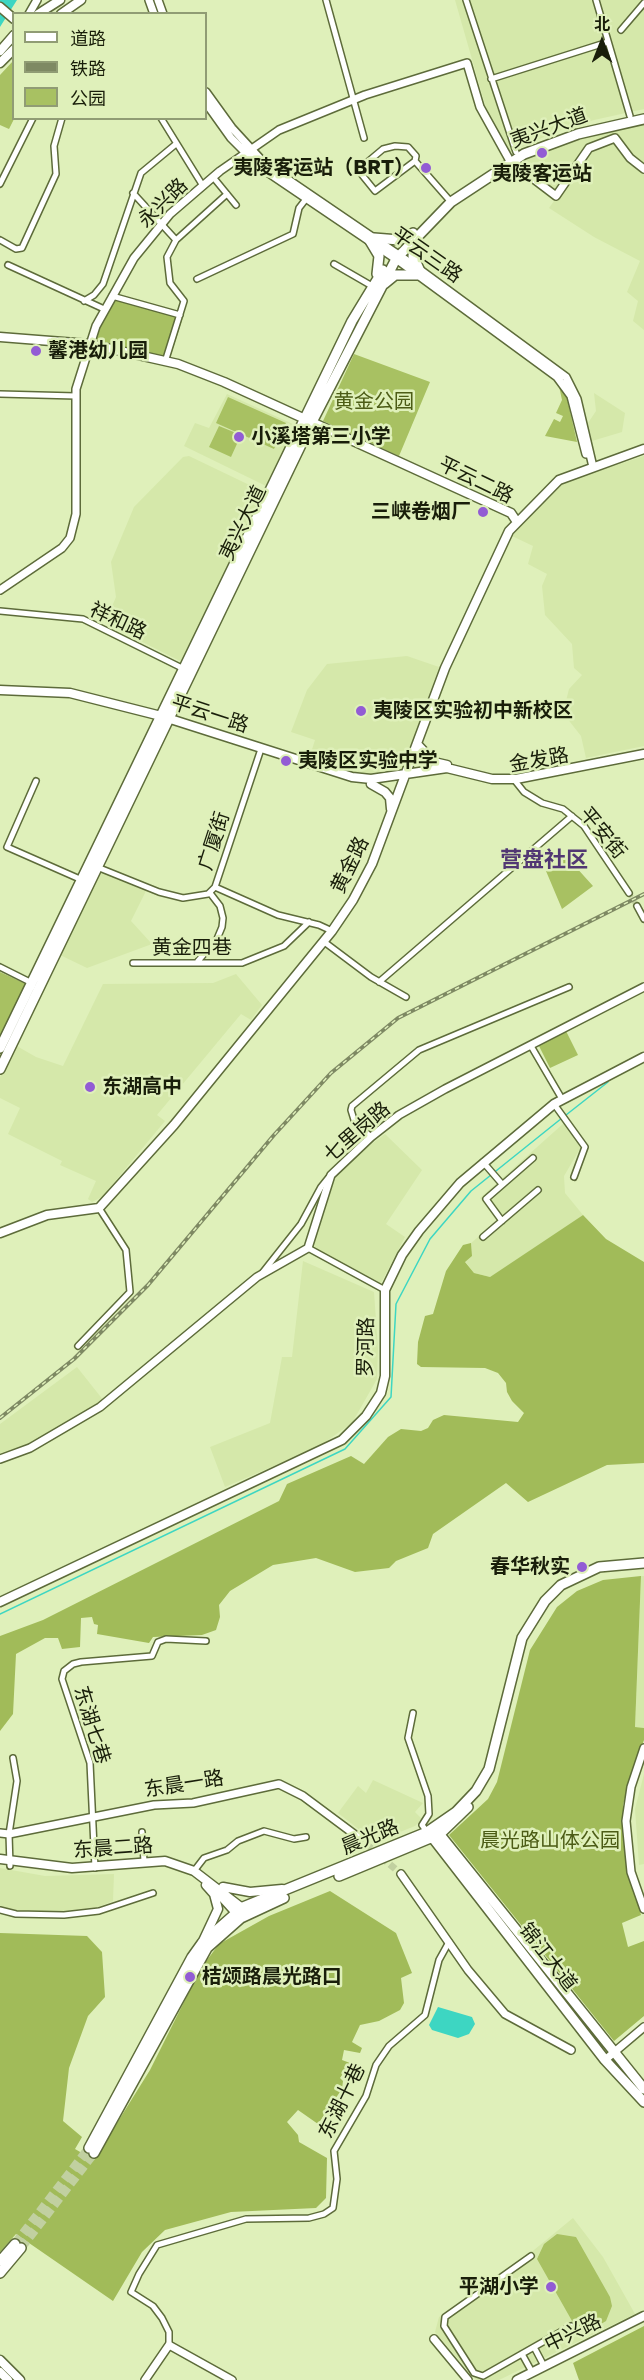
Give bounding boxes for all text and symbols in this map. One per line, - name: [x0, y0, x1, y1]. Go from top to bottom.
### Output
- legend: [12, 12, 207, 120]
- north arrow: [572, 12, 632, 72]
- text: 北: [594, 14, 610, 34]
- text: 道路: [70, 27, 106, 49]
- text: 铁路: [70, 57, 106, 79]
- text: 公园: [70, 87, 106, 109]
- street label: 夷兴大道: [507, 103, 591, 153]
- marker: 夷陵客运站: [535, 146, 549, 160]
- place label: 夷陵客运站（BRT）: [233, 156, 414, 180]
- marker: 夷陵客运站（BRT）: [419, 161, 433, 175]
- place label: 夷陵客运站: [492, 162, 592, 186]
- street label: 永兴路: [133, 173, 193, 233]
- street label: 平云三路: [387, 222, 467, 288]
- place label: 馨港幼儿园: [48, 339, 148, 363]
- marker: 馨港幼儿园: [29, 344, 43, 358]
- park label: 黄金公园: [334, 390, 414, 414]
- place label: 小溪塔第三小学: [251, 425, 391, 449]
- marker: 小溪塔第三小学: [232, 430, 246, 444]
- street label: 平云二路: [435, 452, 517, 508]
- street label: 夷兴大道: [215, 482, 271, 564]
- place label: 三峡卷烟厂: [371, 500, 471, 524]
- marker: 三峡卷烟厂: [476, 505, 490, 519]
- street label: 祥和路: [86, 597, 150, 645]
- street label: 平云一路: [168, 690, 252, 738]
- place label: 夷陵区实验初中新校区: [373, 699, 573, 723]
- marker: 夷陵区实验初中新校区: [354, 704, 368, 718]
- street label: 金发路: [507, 743, 571, 777]
- place label: 夷陵区实验中学: [298, 749, 438, 773]
- marker: 夷陵区实验中学: [279, 754, 293, 768]
- street label: 平安街: [575, 802, 631, 864]
- street label: 广厦街: [193, 809, 235, 873]
- street label: 黄金路: [326, 833, 374, 897]
- district label: 营盘社区: [500, 847, 588, 873]
- street label: 黄金四巷: [152, 936, 232, 960]
- place label: 东湖高中: [102, 1075, 182, 1099]
- marker: 东湖高中: [83, 1080, 97, 1094]
- street label: 七里岗路: [319, 1097, 395, 1167]
- street label: 罗河路: [353, 1317, 379, 1377]
- place label: 春华秋实: [490, 1555, 570, 1579]
- marker: 春华秋实: [575, 1560, 589, 1574]
- street label: 东湖七巷: [69, 1683, 115, 1767]
- street label: 东晨一路: [143, 1766, 225, 1802]
- street label: 晨光路: [338, 1814, 402, 1860]
- park label: 晨光路山体公园: [480, 1829, 620, 1853]
- street label: 东晨二路: [72, 1833, 154, 1863]
- street label: 锦江大道: [514, 1918, 582, 1996]
- place label: 桔颂路晨光路口: [202, 1965, 342, 1989]
- marker: 桔颂路晨光路口: [183, 1970, 197, 1984]
- street label: 东湖十巷: [314, 2060, 370, 2142]
- place label: 平湖小学: [459, 2275, 539, 2299]
- marker: 平湖小学: [544, 2280, 558, 2294]
- street label: 中兴路: [541, 2309, 605, 2357]

